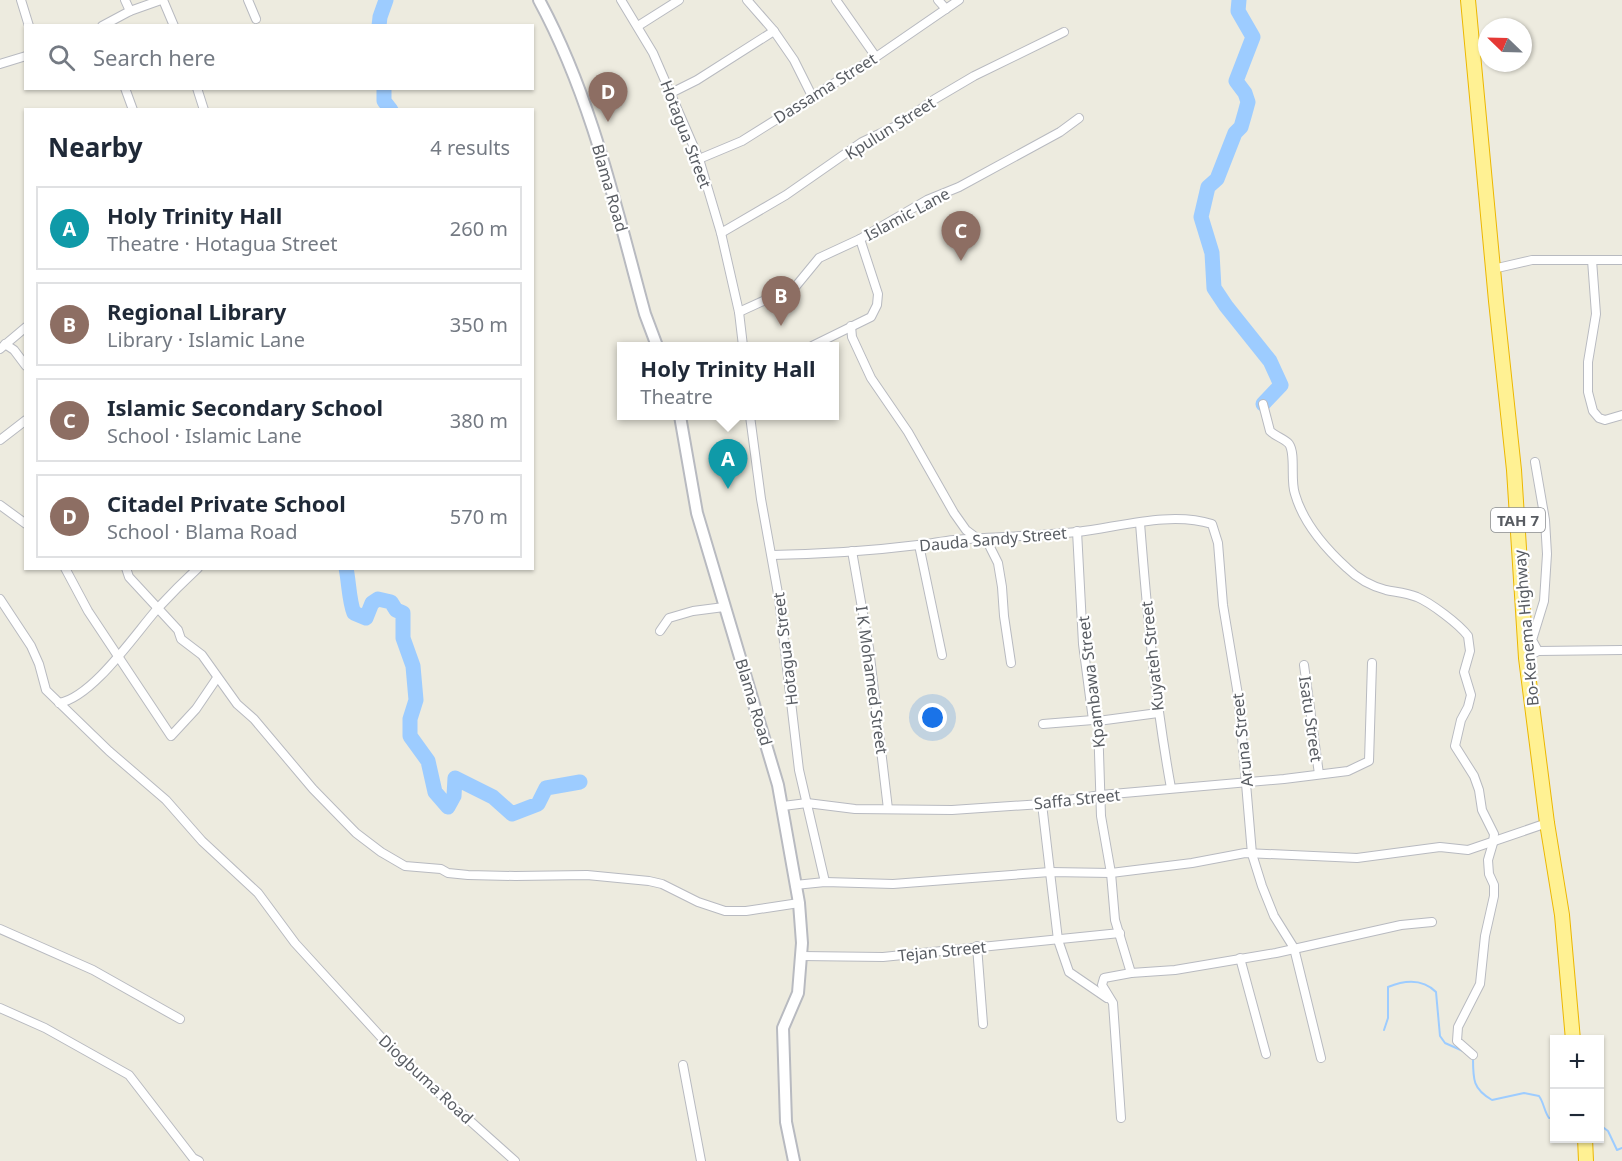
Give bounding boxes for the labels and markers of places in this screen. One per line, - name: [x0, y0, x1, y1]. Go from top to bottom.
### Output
- pin: D: [588, 72, 628, 122]
- pin: C: [942, 212, 980, 261]
- pin: B: [762, 276, 800, 326]
- pin: A: [708, 440, 748, 489]

